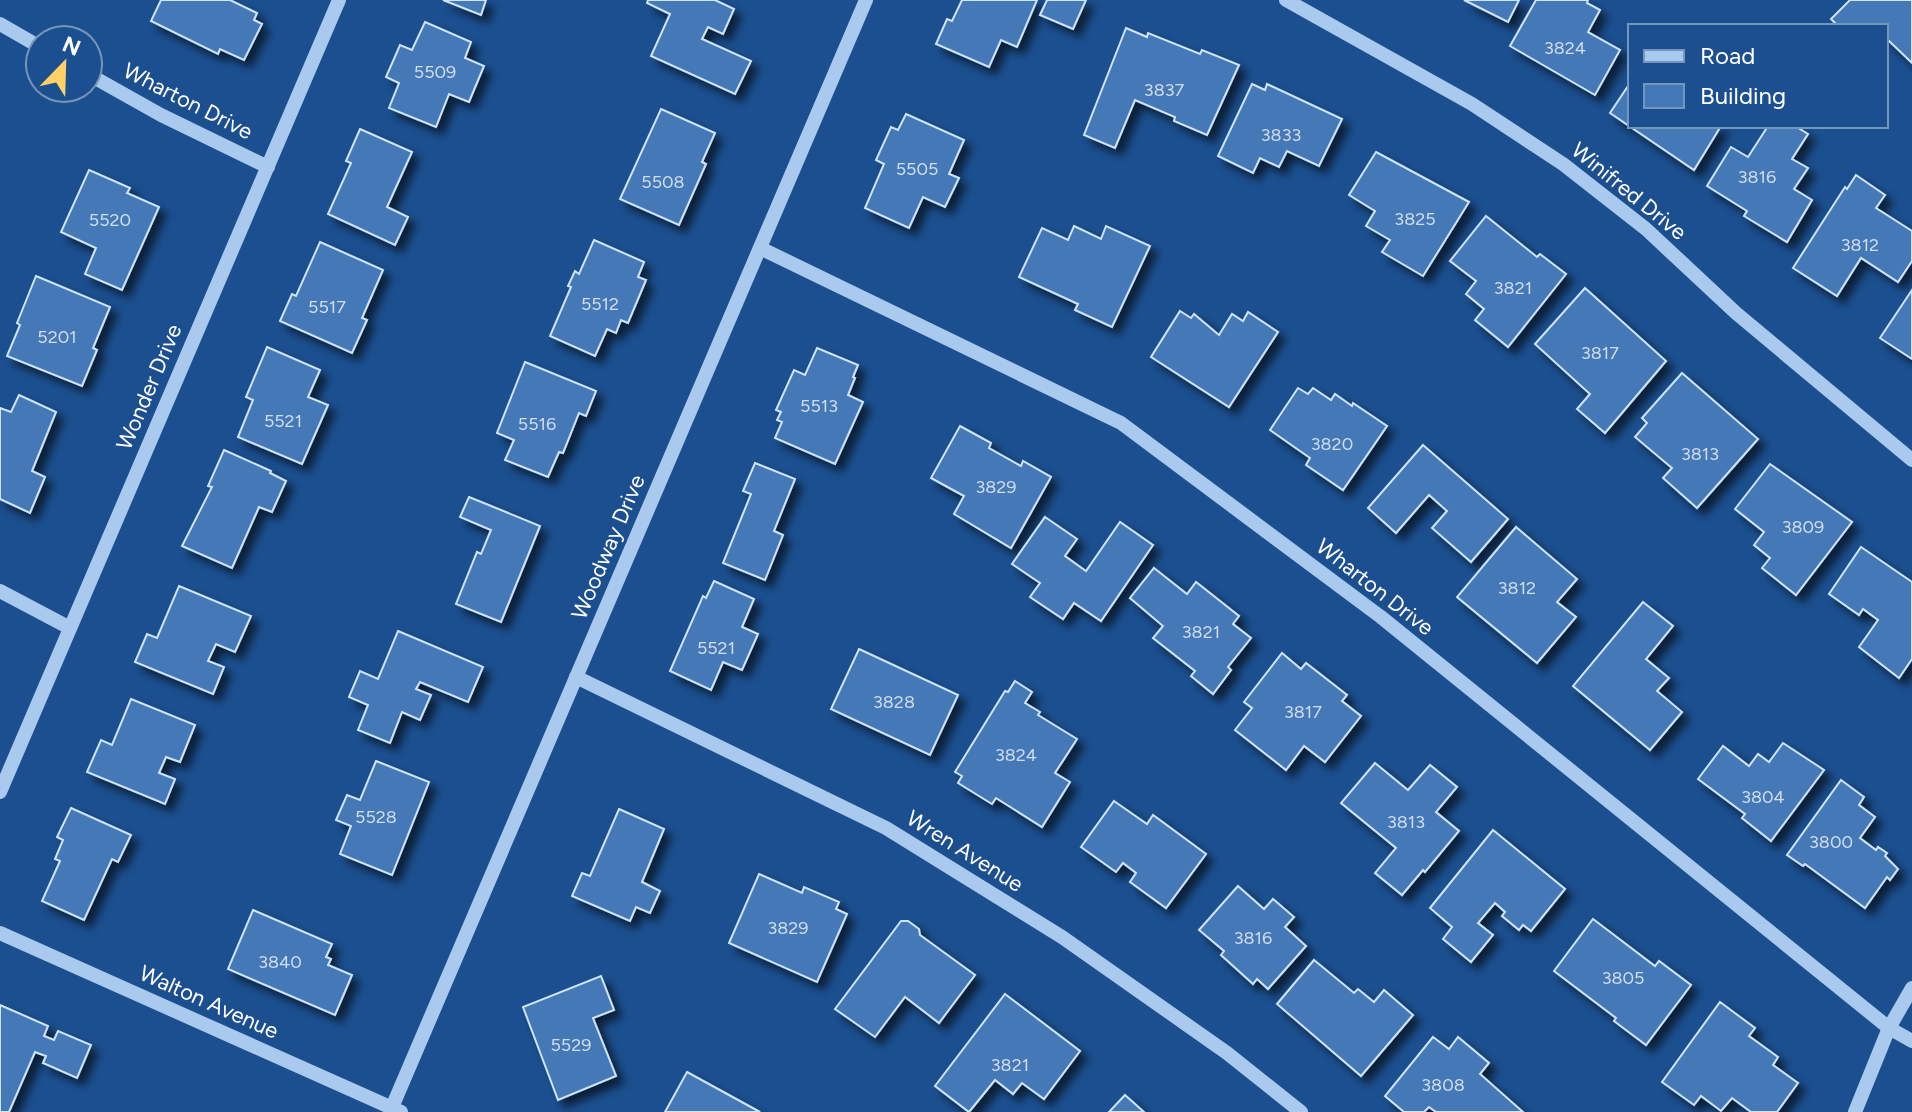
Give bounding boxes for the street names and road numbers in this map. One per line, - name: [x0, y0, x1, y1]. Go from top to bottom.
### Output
- street label: Wharton Drive: [119, 57, 257, 145]
- street label: Winifred Drive: [1566, 136, 1692, 246]
- street label: Wonder Drive: [110, 320, 188, 454]
- street label: Woodway Drive: [565, 471, 651, 623]
- street label: Wharton Drive: [1311, 533, 1439, 641]
- street label: Wren Avenue: [902, 804, 1028, 898]
- street label: Walton Avenue: [135, 959, 283, 1045]

